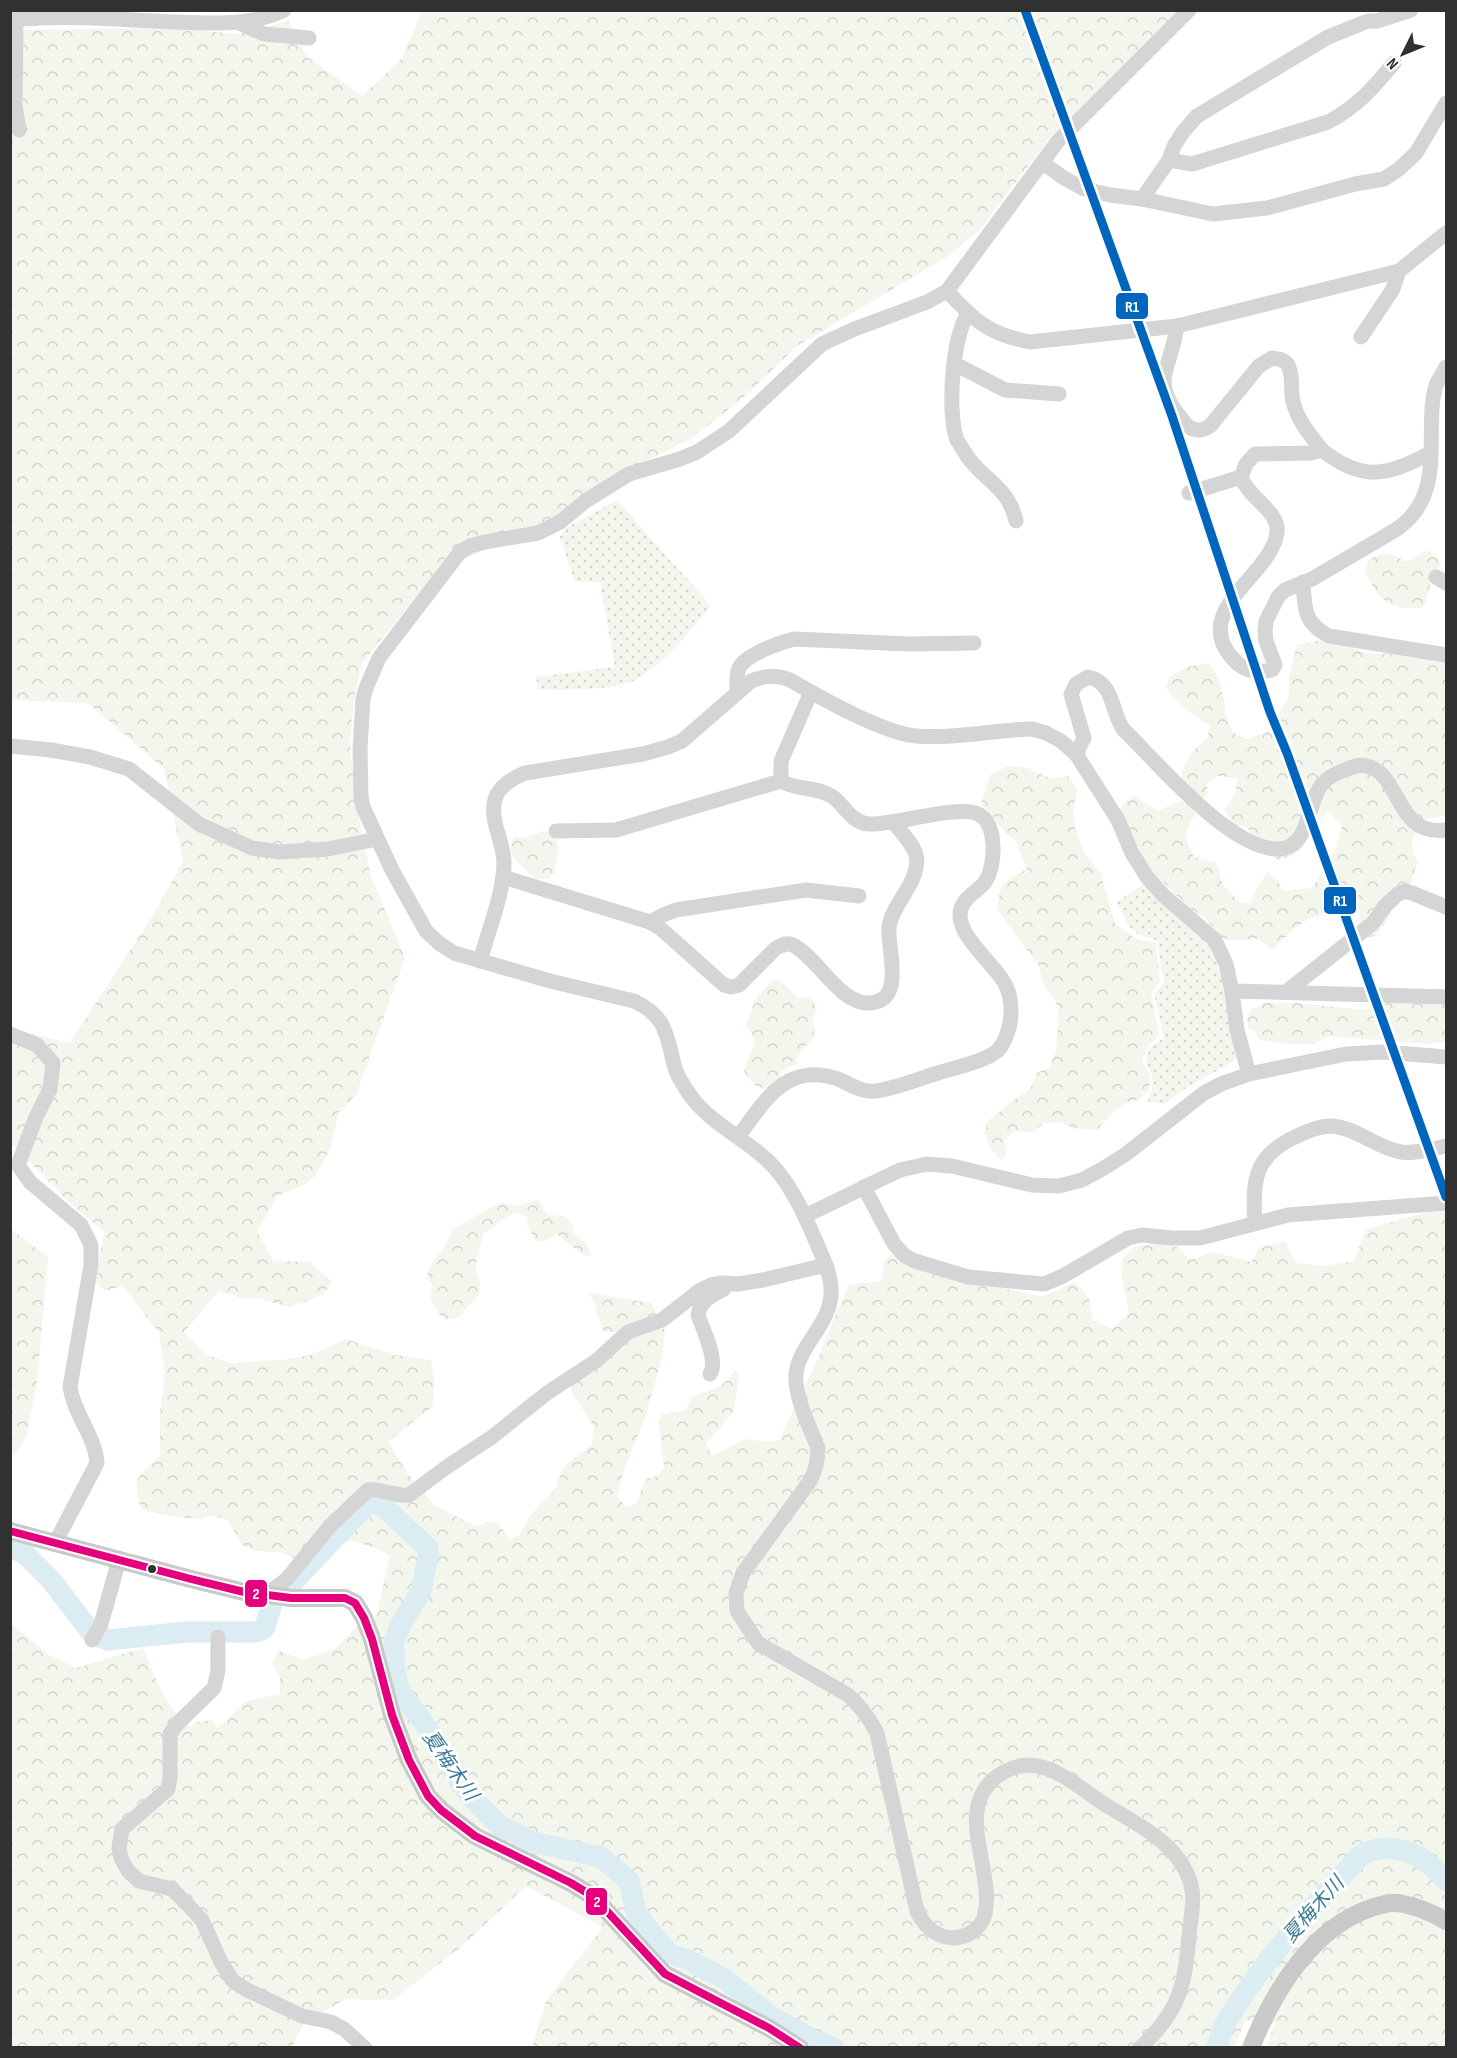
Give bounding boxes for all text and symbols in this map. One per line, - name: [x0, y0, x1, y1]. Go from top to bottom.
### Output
- north arrow: [1373, 24, 1433, 84]
- text: N: [1383, 54, 1403, 73]
- line badge: R1: [1115, 292, 1149, 320]
- text: R1: [1125, 298, 1140, 317]
- line badge: R1: [1323, 886, 1357, 915]
- text: R1: [1333, 892, 1348, 911]
- unlabelled marker: [146, 1563, 158, 1575]
- line badge: 2: [244, 1579, 268, 1608]
- text: 2: [252, 1585, 260, 1604]
- water label: 夏梅木川: [417, 1726, 484, 1807]
- water label: 夏梅木川: [1278, 1870, 1351, 1947]
- line badge: 2: [585, 1887, 608, 1916]
- text: 2: [593, 1893, 601, 1912]

